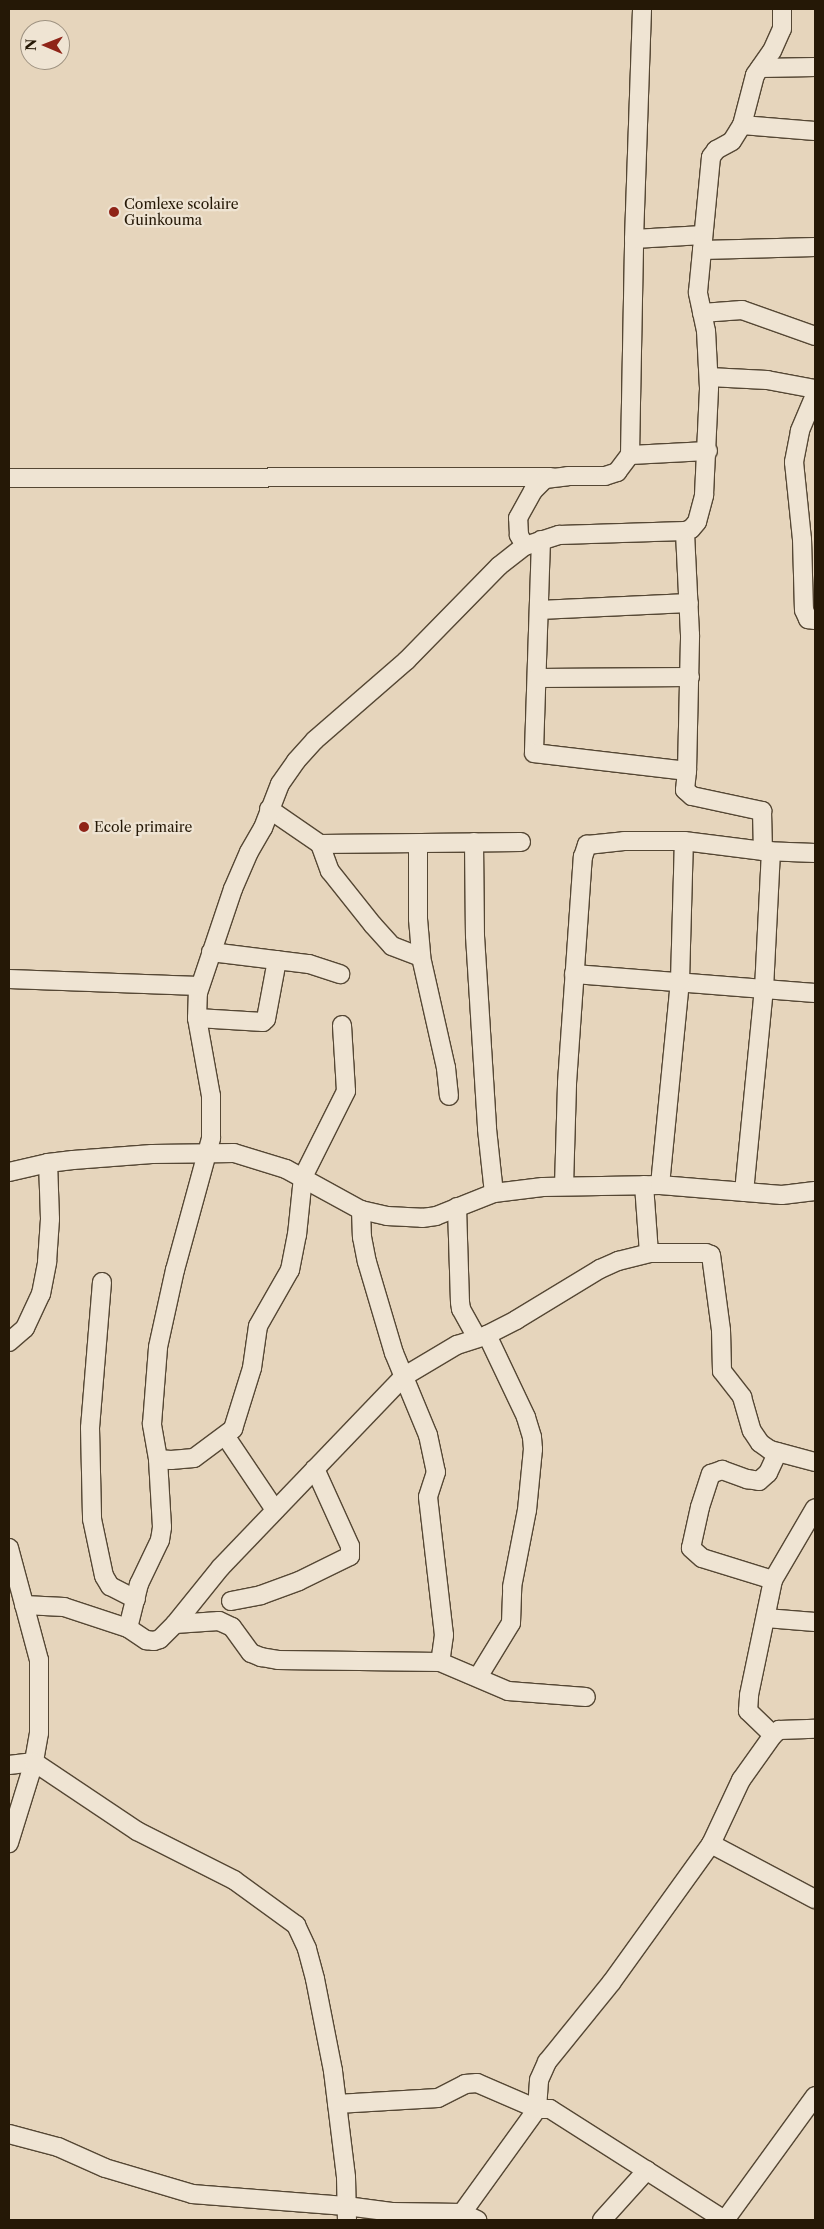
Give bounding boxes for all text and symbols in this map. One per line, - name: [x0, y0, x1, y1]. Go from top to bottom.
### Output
- north arrow: [20, 20, 70, 70]
- text: N: [22, 39, 40, 51]
- place label: Comlexe scolaire Guinkouma: [124, 196, 239, 228]
- marker: Comlexe scolaire Guinkouma: [108, 206, 120, 218]
- place label: Ecole primaire: [94, 819, 192, 835]
- marker: Ecole primaire: [78, 821, 90, 833]

